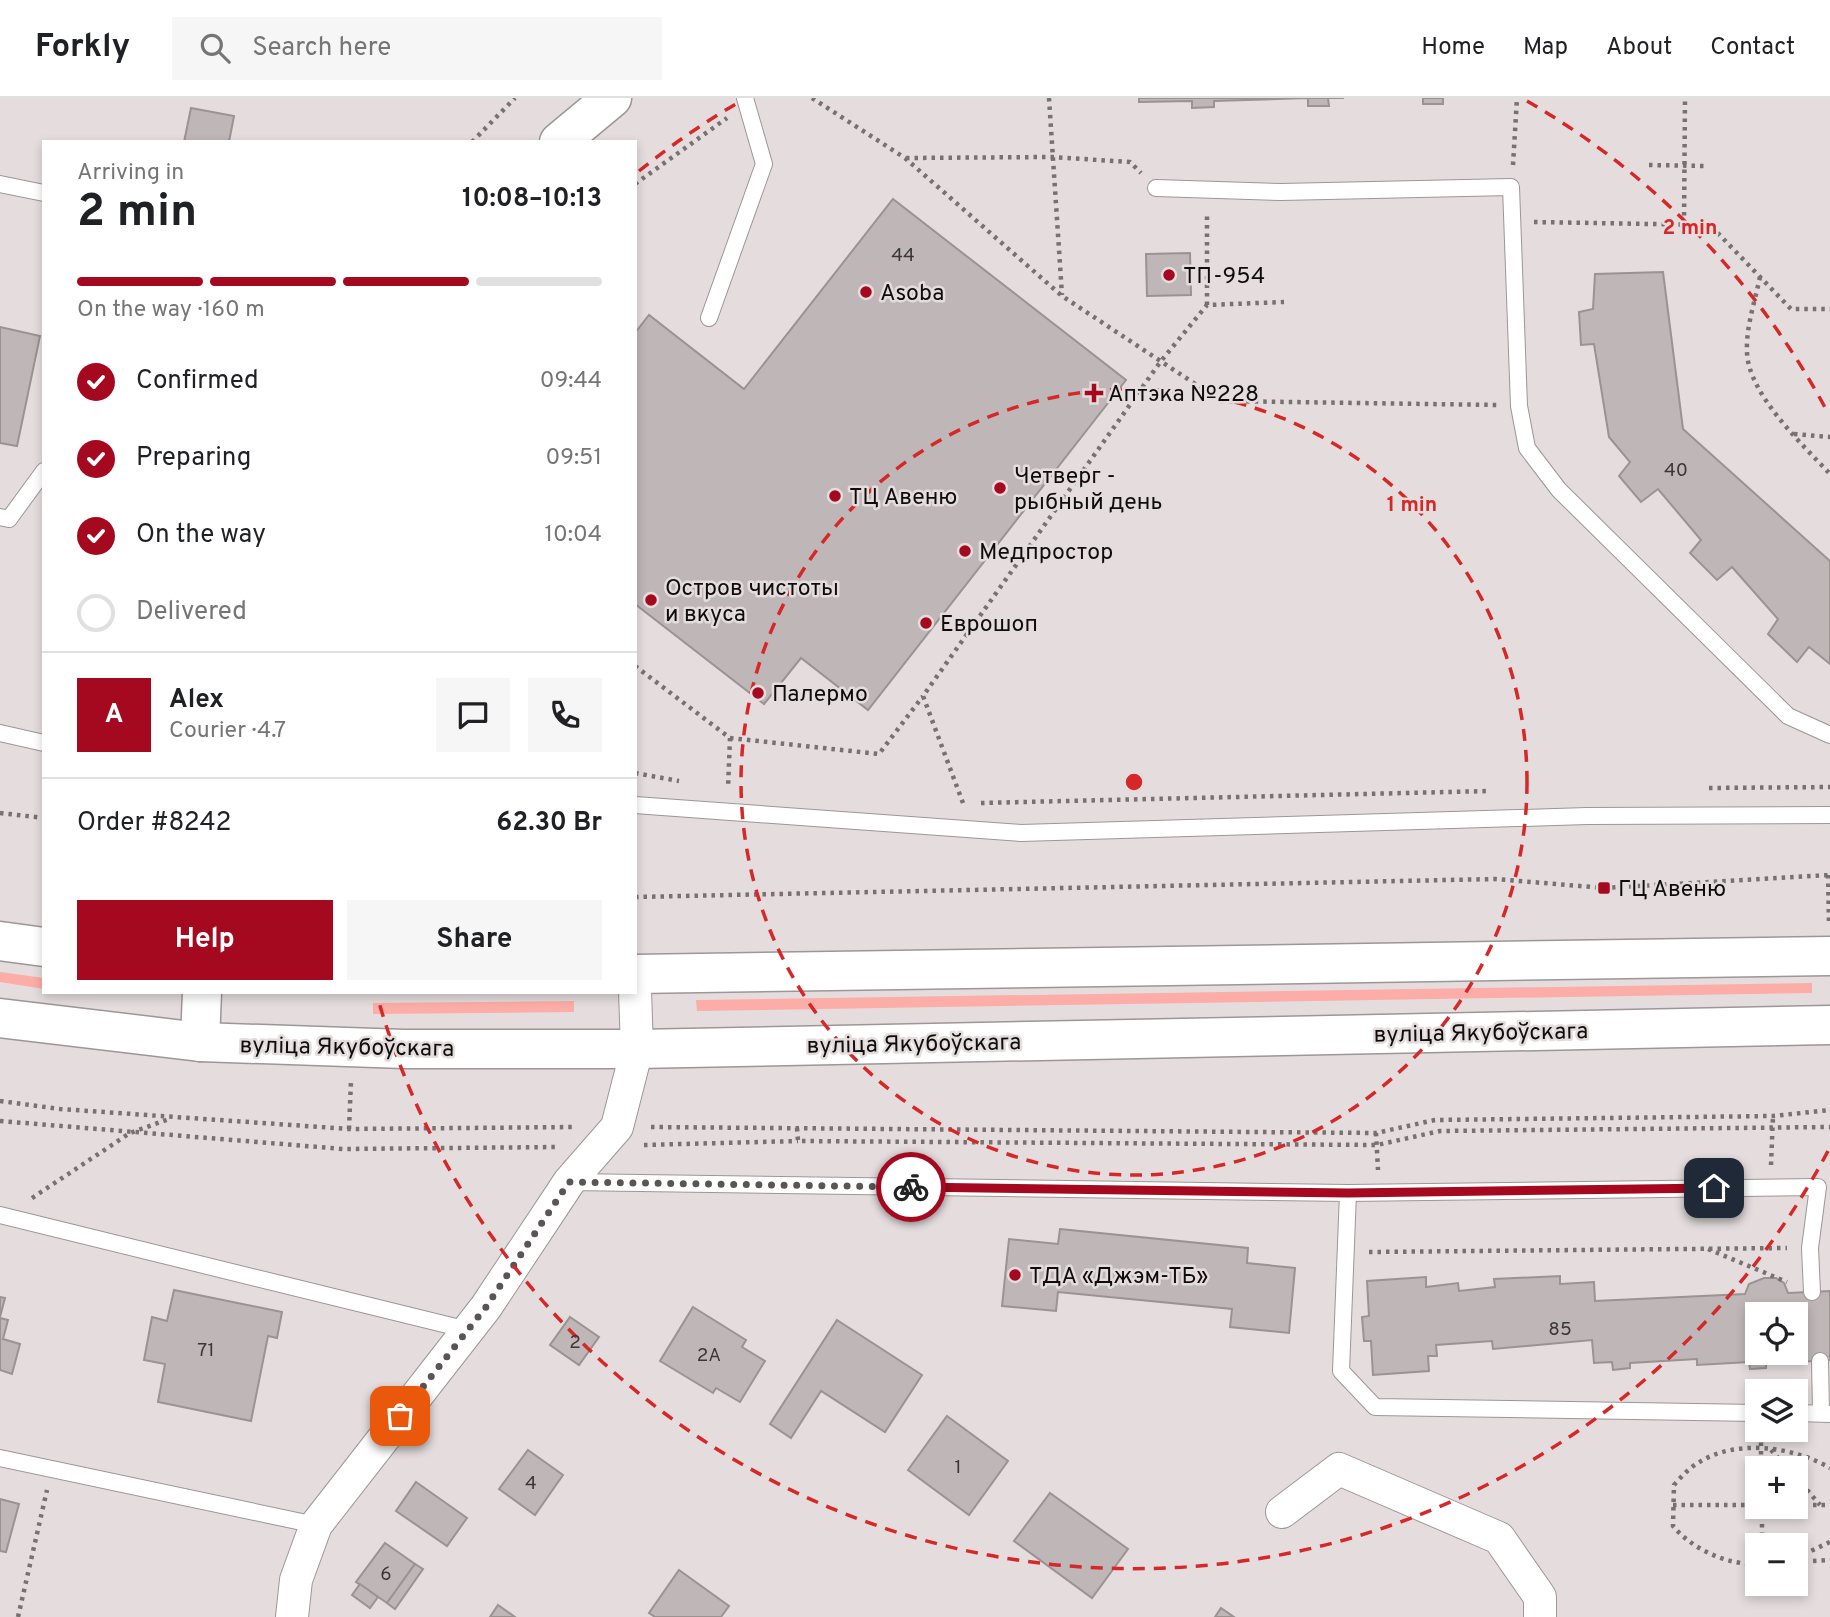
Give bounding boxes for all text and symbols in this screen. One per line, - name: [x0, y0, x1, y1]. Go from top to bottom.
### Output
- search box: [172, 17, 662, 80]
- text: Forkly: [35, 27, 130, 69]
- icon: search: [196, 29, 234, 67]
- text: Search here: [252, 32, 391, 65]
- text: Home: [1421, 33, 1485, 63]
- text: Map: [1523, 33, 1568, 63]
- text: About: [1606, 33, 1672, 63]
- text: Contact: [1710, 33, 1795, 63]
- text: Arriving in: [77, 159, 184, 188]
- text: 10:08–10:13: [462, 183, 602, 216]
- text: 2 min: [77, 184, 197, 243]
- text: 2 min: [1663, 215, 1717, 242]
- house number: 44: [891, 244, 915, 268]
- place label: ТП-954: [1183, 263, 1265, 292]
- marker: ТП-954: [1161, 267, 1177, 283]
- place label: Asoba: [880, 280, 944, 309]
- marker: Asoba: [858, 284, 874, 300]
- text: On the way · 160 m: [77, 296, 265, 325]
- icon: check: [77, 363, 115, 401]
- text: Confirmed: [136, 365, 259, 398]
- text: 09:44: [540, 367, 602, 396]
- place label: Аптэка №228: [1108, 381, 1259, 410]
- marker: Аптэка №228: [1086, 385, 1102, 401]
- icon: check: [77, 440, 115, 478]
- text: Preparing: [136, 442, 251, 475]
- text: 09:51: [545, 444, 602, 473]
- house number: 40: [1664, 459, 1688, 483]
- place label: Четверг - рыбный день: [1014, 463, 1163, 518]
- marker: Четверг - рыбный день: [992, 480, 1008, 496]
- place label: ТЦ Авеню: [849, 484, 957, 513]
- marker: ТЦ Авеню: [827, 488, 843, 504]
- text: 1 min: [1387, 492, 1437, 519]
- icon: check: [77, 517, 115, 555]
- text: On the way: [136, 519, 266, 552]
- text: 10:04: [544, 521, 602, 550]
- place label: Медпростор: [979, 539, 1113, 568]
- marker: Медпростор: [957, 543, 973, 559]
- place label: Остров чистоты и вкуса: [665, 575, 839, 630]
- marker: Остров чистоты и вкуса: [643, 592, 659, 608]
- text: Delivered: [136, 596, 247, 629]
- place label: Еврошоп: [940, 611, 1038, 640]
- marker: Еврошоп: [918, 615, 934, 631]
- button: chat: [436, 678, 510, 752]
- button: phone: [528, 678, 602, 752]
- place label: Палермо: [772, 681, 868, 710]
- text: Alex: [169, 684, 224, 717]
- marker: Палермо: [750, 685, 766, 701]
- text: A: [105, 699, 123, 732]
- text: Courier · 4.7: [169, 717, 286, 746]
- centre of rings: [1122, 770, 1146, 794]
- text: Order #8242: [77, 807, 231, 840]
- text: 62.30 Br: [496, 807, 602, 840]
- place label: ГЦ Авеню: [1618, 876, 1726, 905]
- marker: ГЦ Авеню: [1596, 880, 1612, 896]
- button: Help: [77, 900, 333, 980]
- button: Share: [347, 900, 602, 980]
- street label: вуліца Якубоўскага: [1373, 1018, 1589, 1051]
- street label: вуліца Якубоўскага: [806, 1029, 1022, 1062]
- street label: вуліца Якубоўскага: [239, 1032, 455, 1065]
- courier: [876, 1152, 946, 1222]
- pin: [1684, 1158, 1744, 1218]
- icon: bike: [892, 1168, 930, 1206]
- icon: home: [1695, 1169, 1733, 1207]
- place label: ТДА «Джэм-ТБ»: [1029, 1263, 1208, 1292]
- marker: ТДА «Джэм-ТБ»: [1007, 1267, 1023, 1283]
- map controls: [1745, 1302, 1808, 1596]
- button: locate: [1745, 1302, 1808, 1365]
- house number: 85: [1548, 1318, 1572, 1342]
- house number: 2: [569, 1331, 581, 1355]
- house number: 71: [197, 1339, 215, 1363]
- house number: 2А: [697, 1344, 721, 1368]
- button: layers: [1745, 1379, 1808, 1442]
- pin: [370, 1386, 430, 1446]
- icon: bag: [381, 1397, 419, 1435]
- house number: 1: [954, 1456, 962, 1480]
- button: +: [1745, 1456, 1808, 1519]
- house number: 4: [525, 1472, 537, 1496]
- button: −: [1745, 1533, 1808, 1596]
- house number: 6: [380, 1563, 392, 1587]

